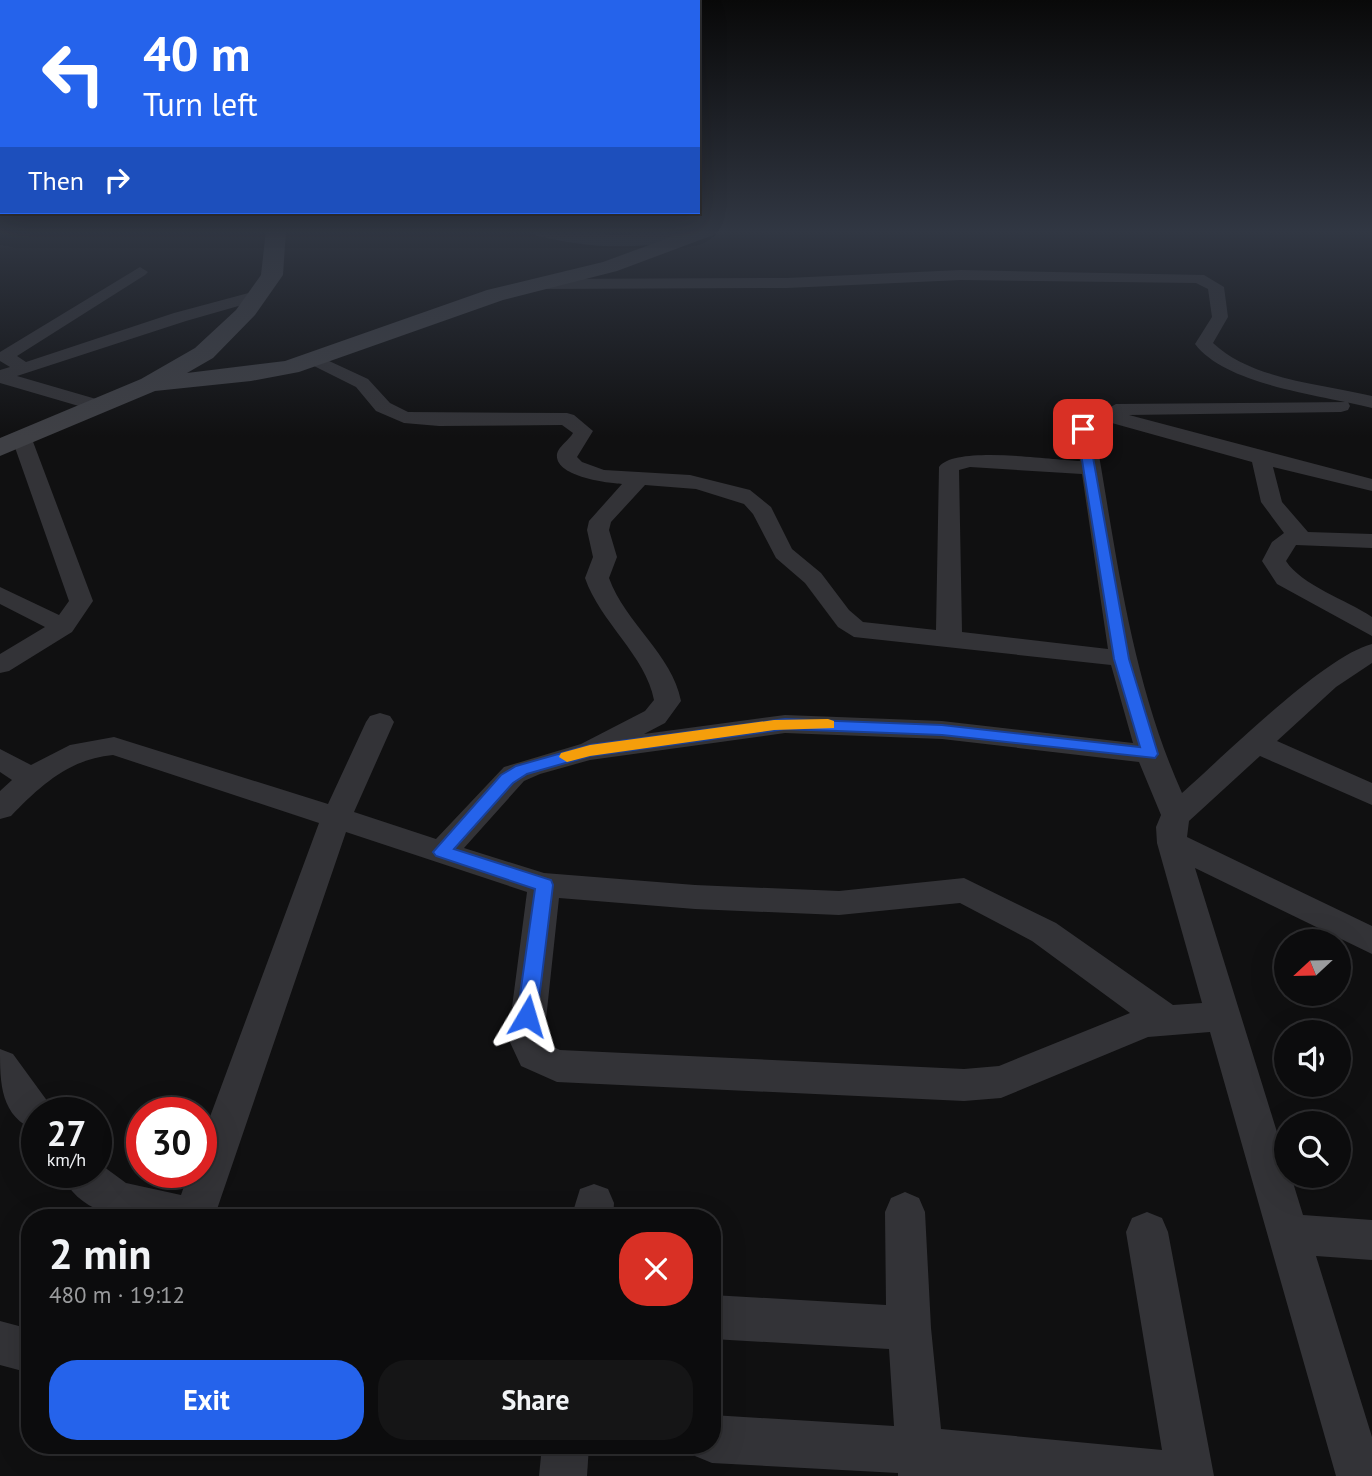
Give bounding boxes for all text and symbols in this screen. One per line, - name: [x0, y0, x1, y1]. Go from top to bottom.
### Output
- text: 40 m: [143, 21, 250, 85]
- icon: left: [28, 28, 119, 119]
- text: Turn left: [143, 83, 258, 125]
- icon: right: [98, 161, 136, 199]
- text: Then: [28, 164, 84, 197]
- pin: [1053, 399, 1113, 459]
- icon: arrive: [1064, 410, 1102, 448]
- north arrow: [1274, 929, 1351, 1006]
- map controls: [1274, 929, 1351, 1188]
- position arrow: [490, 979, 564, 1053]
- button: sound: [1274, 1020, 1351, 1097]
- speed limit sign: 30: [126, 1097, 217, 1188]
- text: 27: [47, 1110, 86, 1156]
- button: search: [1274, 1111, 1351, 1188]
- text: km/h: [47, 1148, 86, 1171]
- text: 2 min: [49, 1226, 151, 1281]
- button: close: [619, 1232, 693, 1306]
- text: 480 m · 19:12: [49, 1280, 185, 1309]
- button: Exit: [49, 1360, 364, 1440]
- button: Share: [378, 1360, 693, 1440]

